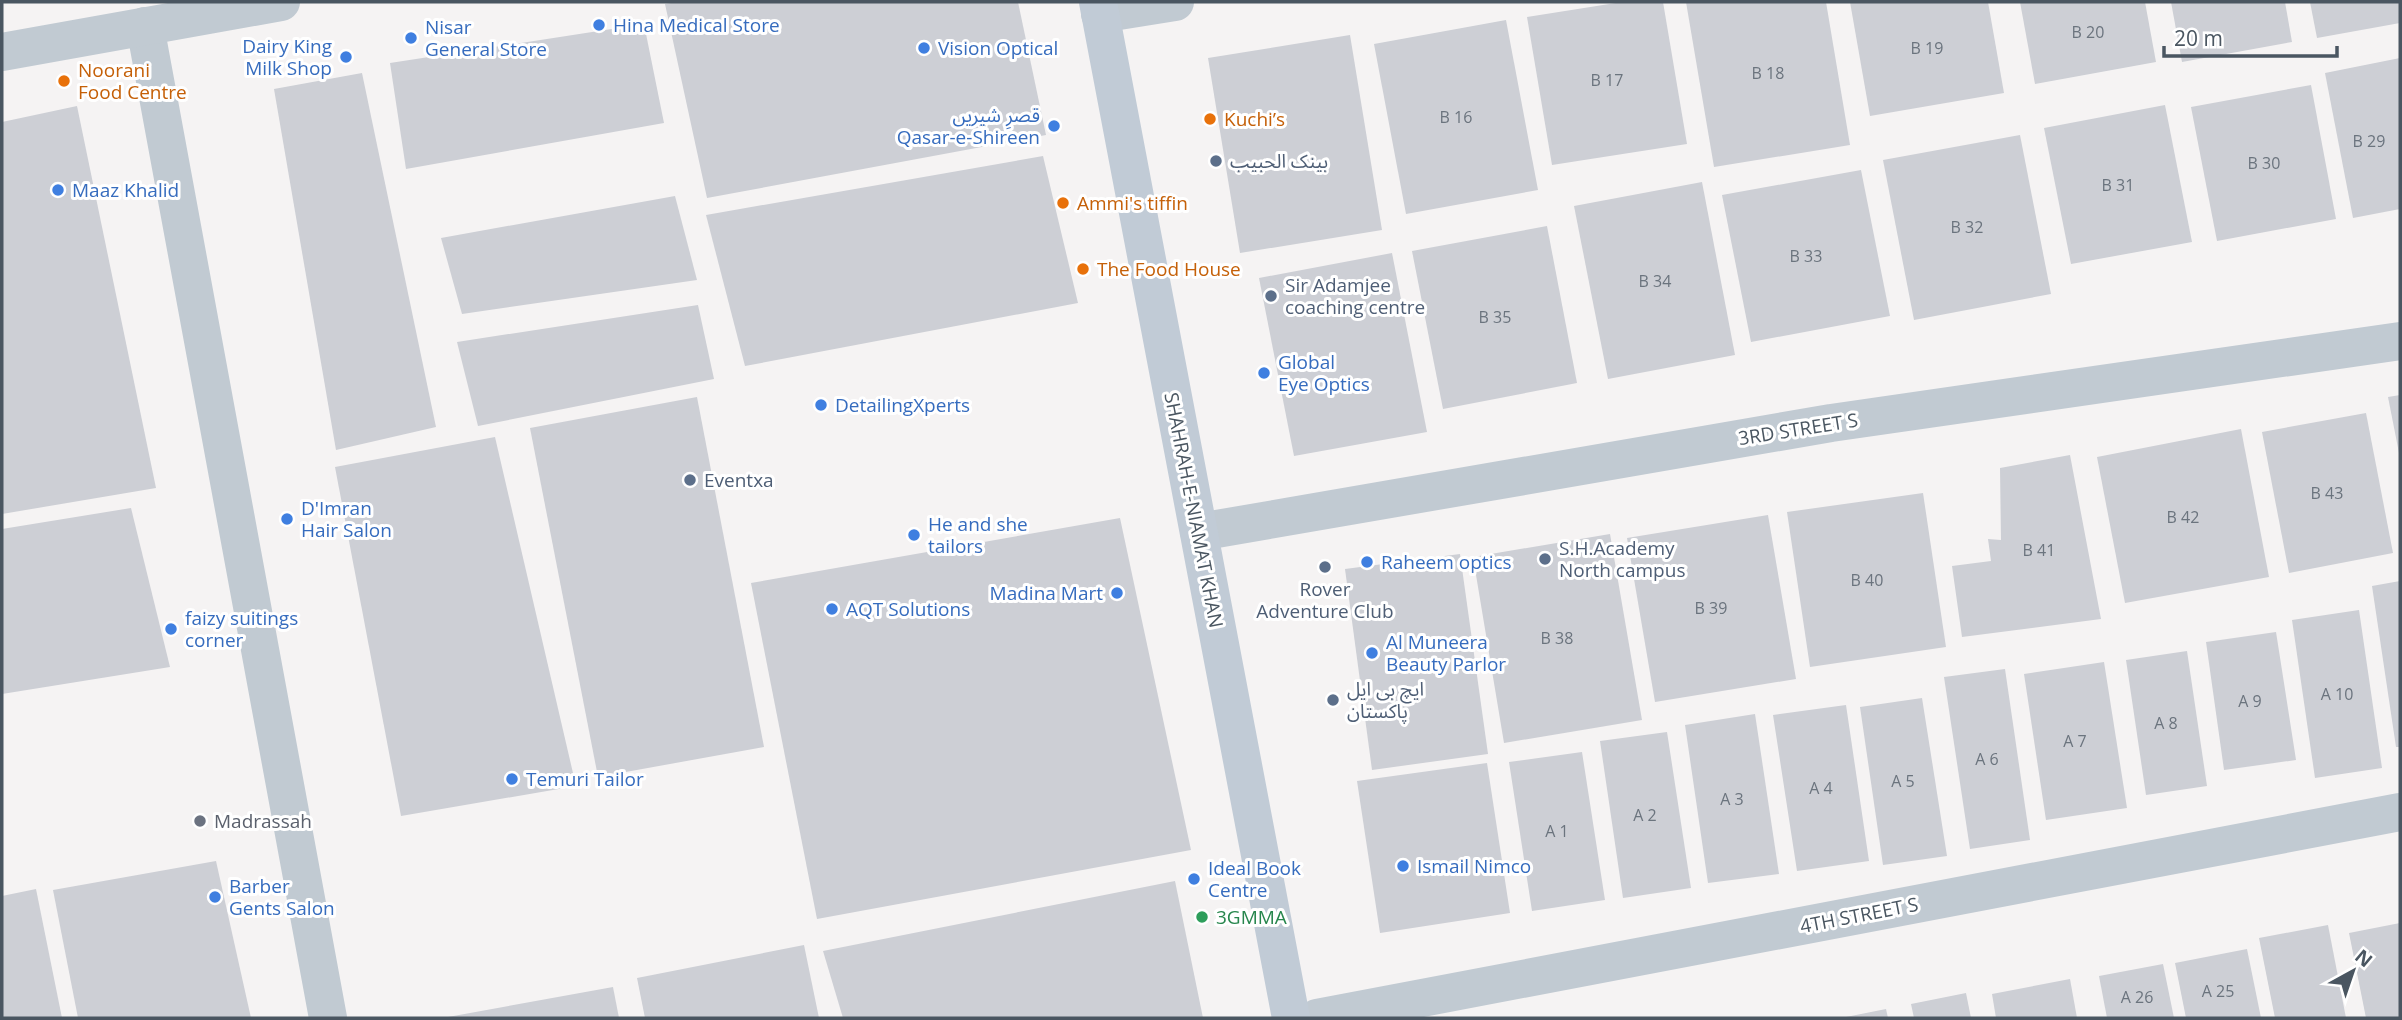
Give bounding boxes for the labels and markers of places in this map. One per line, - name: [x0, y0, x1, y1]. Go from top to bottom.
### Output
- place label: Hina Medical Store: [613, 12, 780, 38]
- place label: Nisar General Store: [425, 14, 547, 62]
- marker: Hina Medical Store: [591, 17, 607, 33]
- marker: Nisar General Store: [403, 30, 419, 46]
- place label: Dairy King Milk Shop: [242, 33, 332, 81]
- place label: Vision Optical: [938, 35, 1058, 61]
- marker: Vision Optical: [916, 40, 932, 56]
- marker: Dairy King Milk Shop: [338, 49, 354, 65]
- place label: Noorani Food Centre: [78, 57, 187, 105]
- marker: Noorani Food Centre: [56, 73, 72, 89]
- place label: قصرِ شیریں Qasar-e-Shireen: [897, 102, 1040, 150]
- place label: Kuchi’s: [1224, 106, 1285, 132]
- marker: Kuchi’s: [1202, 111, 1218, 127]
- marker: قصرِ شیریں Qasar-e-Shireen: [1046, 118, 1062, 134]
- place label: بينک الحبيب: [1230, 148, 1328, 174]
- marker: بينک الحبيب: [1208, 153, 1224, 169]
- place label: Maaz Khalid: [72, 177, 179, 203]
- marker: Maaz Khalid: [50, 182, 66, 198]
- place label: Ammi's tiffin: [1077, 190, 1188, 216]
- marker: Ammi's tiffin: [1055, 195, 1071, 211]
- place label: The Food House: [1097, 256, 1241, 282]
- marker: The Food House: [1075, 261, 1091, 277]
- place label: Sir Adamjee coaching centre: [1285, 272, 1425, 320]
- marker: Sir Adamjee coaching centre: [1263, 288, 1279, 304]
- place label: Global Eye Optics: [1278, 349, 1370, 397]
- marker: Global Eye Optics: [1256, 365, 1272, 381]
- place label: DetailingXperts: [835, 392, 970, 418]
- marker: DetailingXperts: [813, 397, 829, 413]
- place label: Eventxa: [704, 467, 774, 493]
- marker: Eventxa: [682, 472, 698, 488]
- place label: D'Imran Hair Salon: [301, 495, 392, 543]
- marker: D'Imran Hair Salon: [279, 511, 295, 527]
- place label: He and she tailors: [928, 511, 1028, 559]
- marker: He and she tailors: [906, 527, 922, 543]
- place label: S.H.Academy North campus: [1559, 535, 1685, 583]
- place label: Raheem optics: [1381, 549, 1512, 575]
- marker: S.H.Academy North campus: [1537, 551, 1553, 567]
- marker: Raheem optics: [1359, 554, 1375, 570]
- marker: Rover Adventure Club: [1317, 559, 1333, 575]
- place label: Rover Adventure Club: [1256, 576, 1394, 624]
- place label: Madina Mart: [990, 580, 1103, 606]
- marker: Madina Mart: [1109, 585, 1125, 601]
- place label: AQT Solutions: [846, 596, 970, 622]
- marker: AQT Solutions: [824, 601, 840, 617]
- place label: faizy suitings corner: [185, 605, 298, 653]
- marker: faizy suitings corner: [163, 621, 179, 637]
- place label: Al Muneera Beauty Parlor: [1386, 629, 1506, 677]
- marker: Al Muneera Beauty Parlor: [1364, 645, 1380, 661]
- place label: ایچ بی ایل پاکستان: [1347, 676, 1424, 724]
- marker: ایچ بی ایل پاکستان: [1325, 692, 1341, 708]
- place label: Temuri Tailor: [526, 766, 644, 792]
- marker: Temuri Tailor: [504, 771, 520, 787]
- place label: Madrassah: [214, 808, 312, 834]
- marker: Madrassah: [192, 813, 208, 829]
- place label: Ismail Nimco: [1417, 853, 1531, 879]
- place label: Ideal Book Centre: [1208, 855, 1301, 903]
- marker: Ismail Nimco: [1395, 858, 1411, 874]
- marker: Ideal Book Centre: [1186, 871, 1202, 887]
- place label: Barber Gents Salon: [229, 873, 335, 921]
- marker: Barber Gents Salon: [207, 889, 223, 905]
- place label: 3GMMA: [1216, 904, 1287, 930]
- marker: 3GMMA: [1194, 909, 1210, 925]

